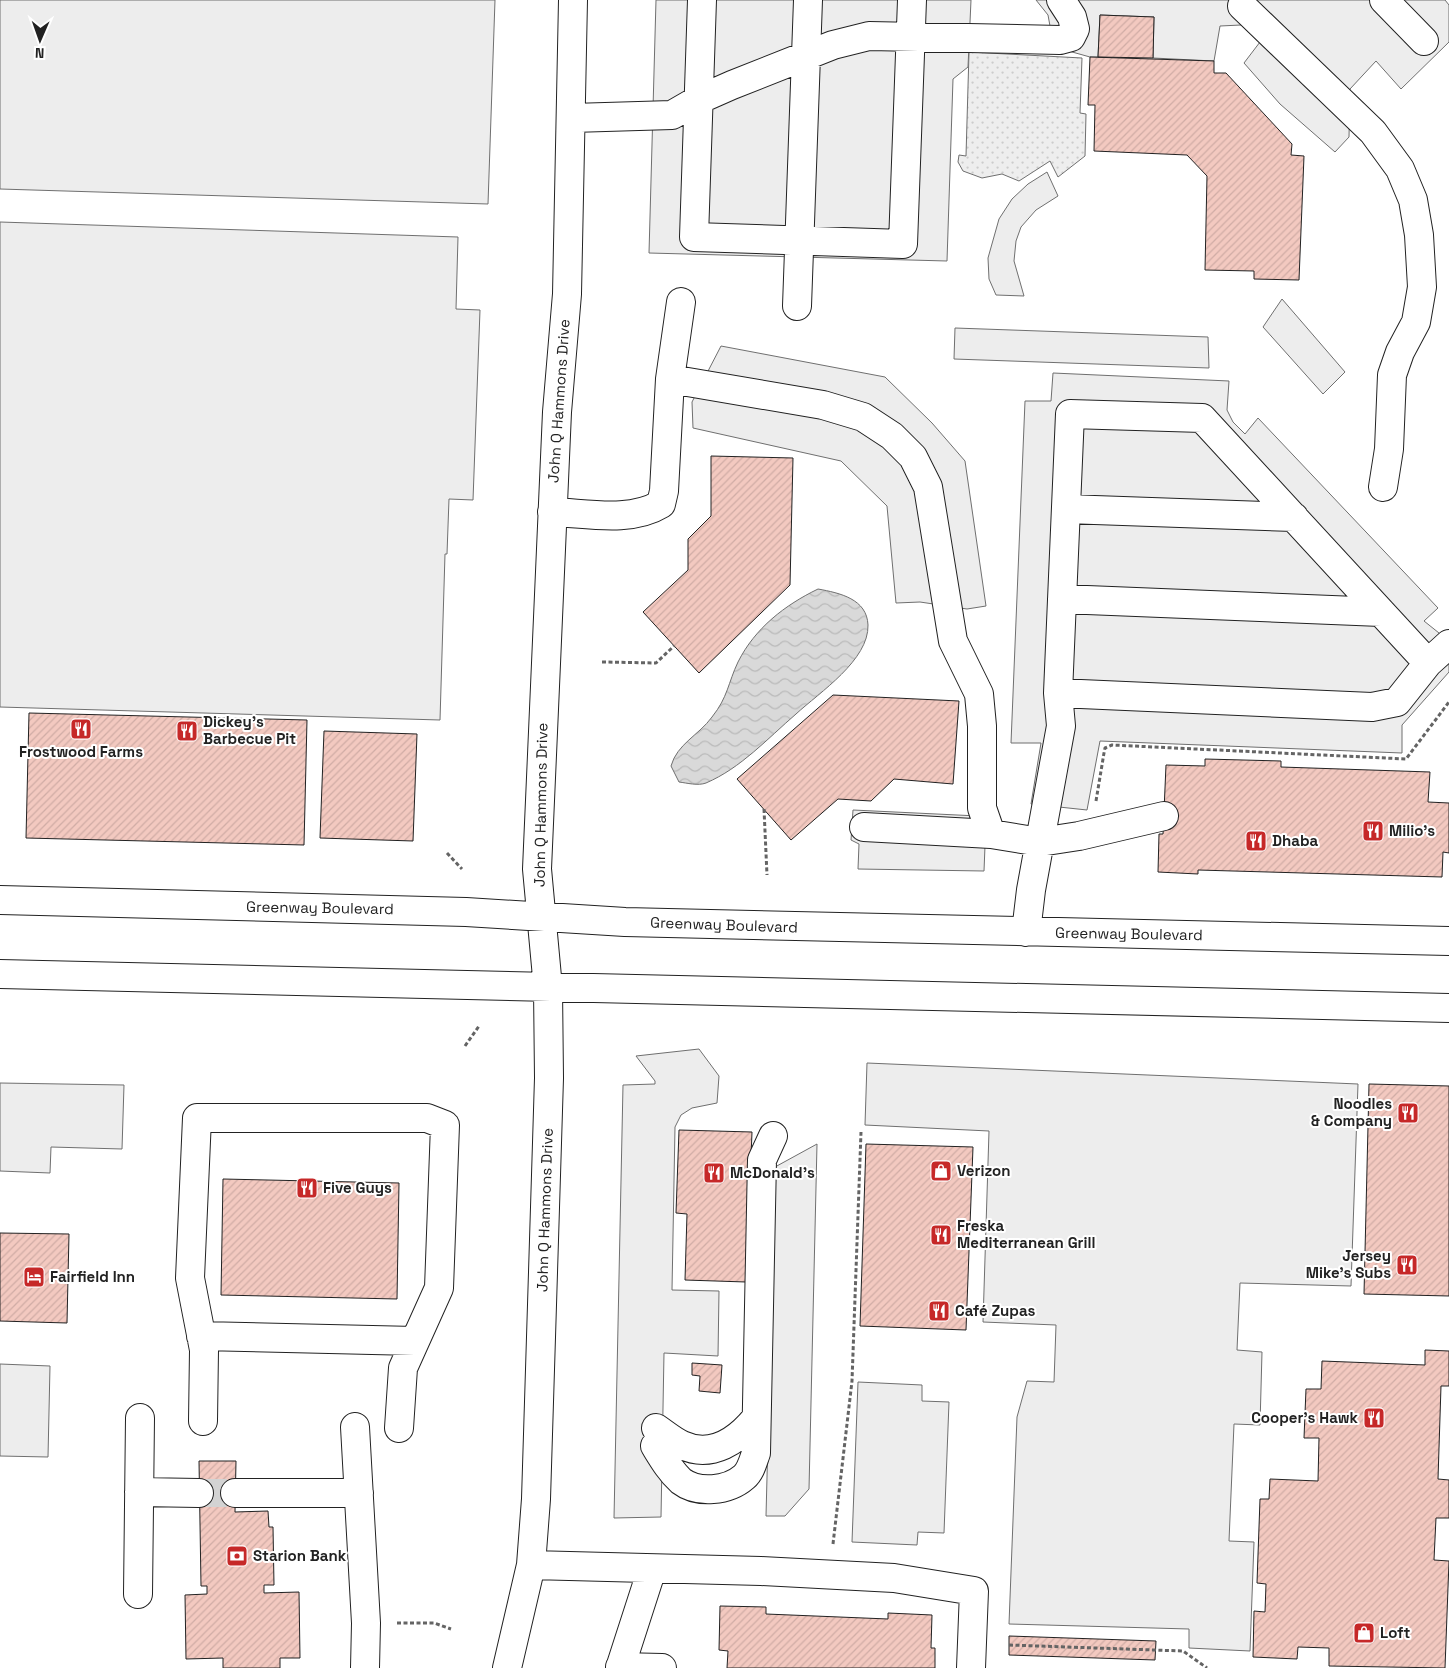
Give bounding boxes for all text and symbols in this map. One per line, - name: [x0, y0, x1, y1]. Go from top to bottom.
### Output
- north arrow: [15, 15, 65, 65]
- text: N: [35, 44, 45, 62]
- street label: John Q Hammons Drive: [543, 318, 574, 484]
- place label: Dickey's Barbecue Pit: [203, 712, 296, 748]
- restaurant icon: Frostwood Farms: [69, 717, 93, 741]
- restaurant icon: Dickey's Barbecue Pit: [175, 719, 199, 743]
- street label: John Q Hammons Drive: [530, 723, 551, 887]
- place label: Frostwood Farms: [19, 742, 143, 761]
- restaurant icon: Milio's: [1361, 819, 1385, 843]
- place label: Milio's: [1389, 821, 1435, 840]
- restaurant icon: Dhaba: [1244, 829, 1268, 853]
- place label: Dhaba: [1272, 831, 1318, 850]
- street label: Greenway Boulevard: [246, 897, 394, 918]
- street label: Greenway Boulevard: [650, 912, 798, 937]
- street label: Greenway Boulevard: [1055, 923, 1203, 944]
- place label: Noodles & Company: [1311, 1094, 1392, 1130]
- restaurant icon: Noodles & Company: [1396, 1101, 1420, 1125]
- street label: John Q Hammons Drive: [532, 1127, 557, 1292]
- shop icon: Verizon: [929, 1159, 953, 1183]
- restaurant icon: McDonald's: [702, 1161, 726, 1185]
- place label: Verizon: [957, 1161, 1010, 1180]
- place label: McDonald's: [730, 1163, 815, 1182]
- restaurant icon: Five Guys: [295, 1176, 319, 1200]
- place label: Five Guys: [323, 1178, 392, 1197]
- place label: Freska Mediterranean Grill: [957, 1216, 1096, 1252]
- restaurant icon: Freska Mediterranean Grill: [929, 1223, 953, 1247]
- place label: Jersey Mike's Subs: [1306, 1246, 1391, 1282]
- restaurant icon: Jersey Mike's Subs: [1395, 1253, 1419, 1277]
- hotel icon: Fairfield Inn: [22, 1265, 46, 1289]
- place label: Fairfield Inn: [50, 1267, 135, 1286]
- restaurant icon: Café Zupas: [927, 1299, 951, 1323]
- place label: Café Zupas: [955, 1301, 1036, 1320]
- restaurant icon: Cooper's Hawk: [1362, 1406, 1386, 1430]
- place label: Cooper's Hawk: [1251, 1408, 1359, 1427]
- bank icon: Starion Bank: [225, 1544, 249, 1568]
- place label: Starion Bank: [253, 1546, 347, 1565]
- shop icon: Loft: [1352, 1621, 1376, 1645]
- place label: Loft: [1380, 1623, 1410, 1642]

